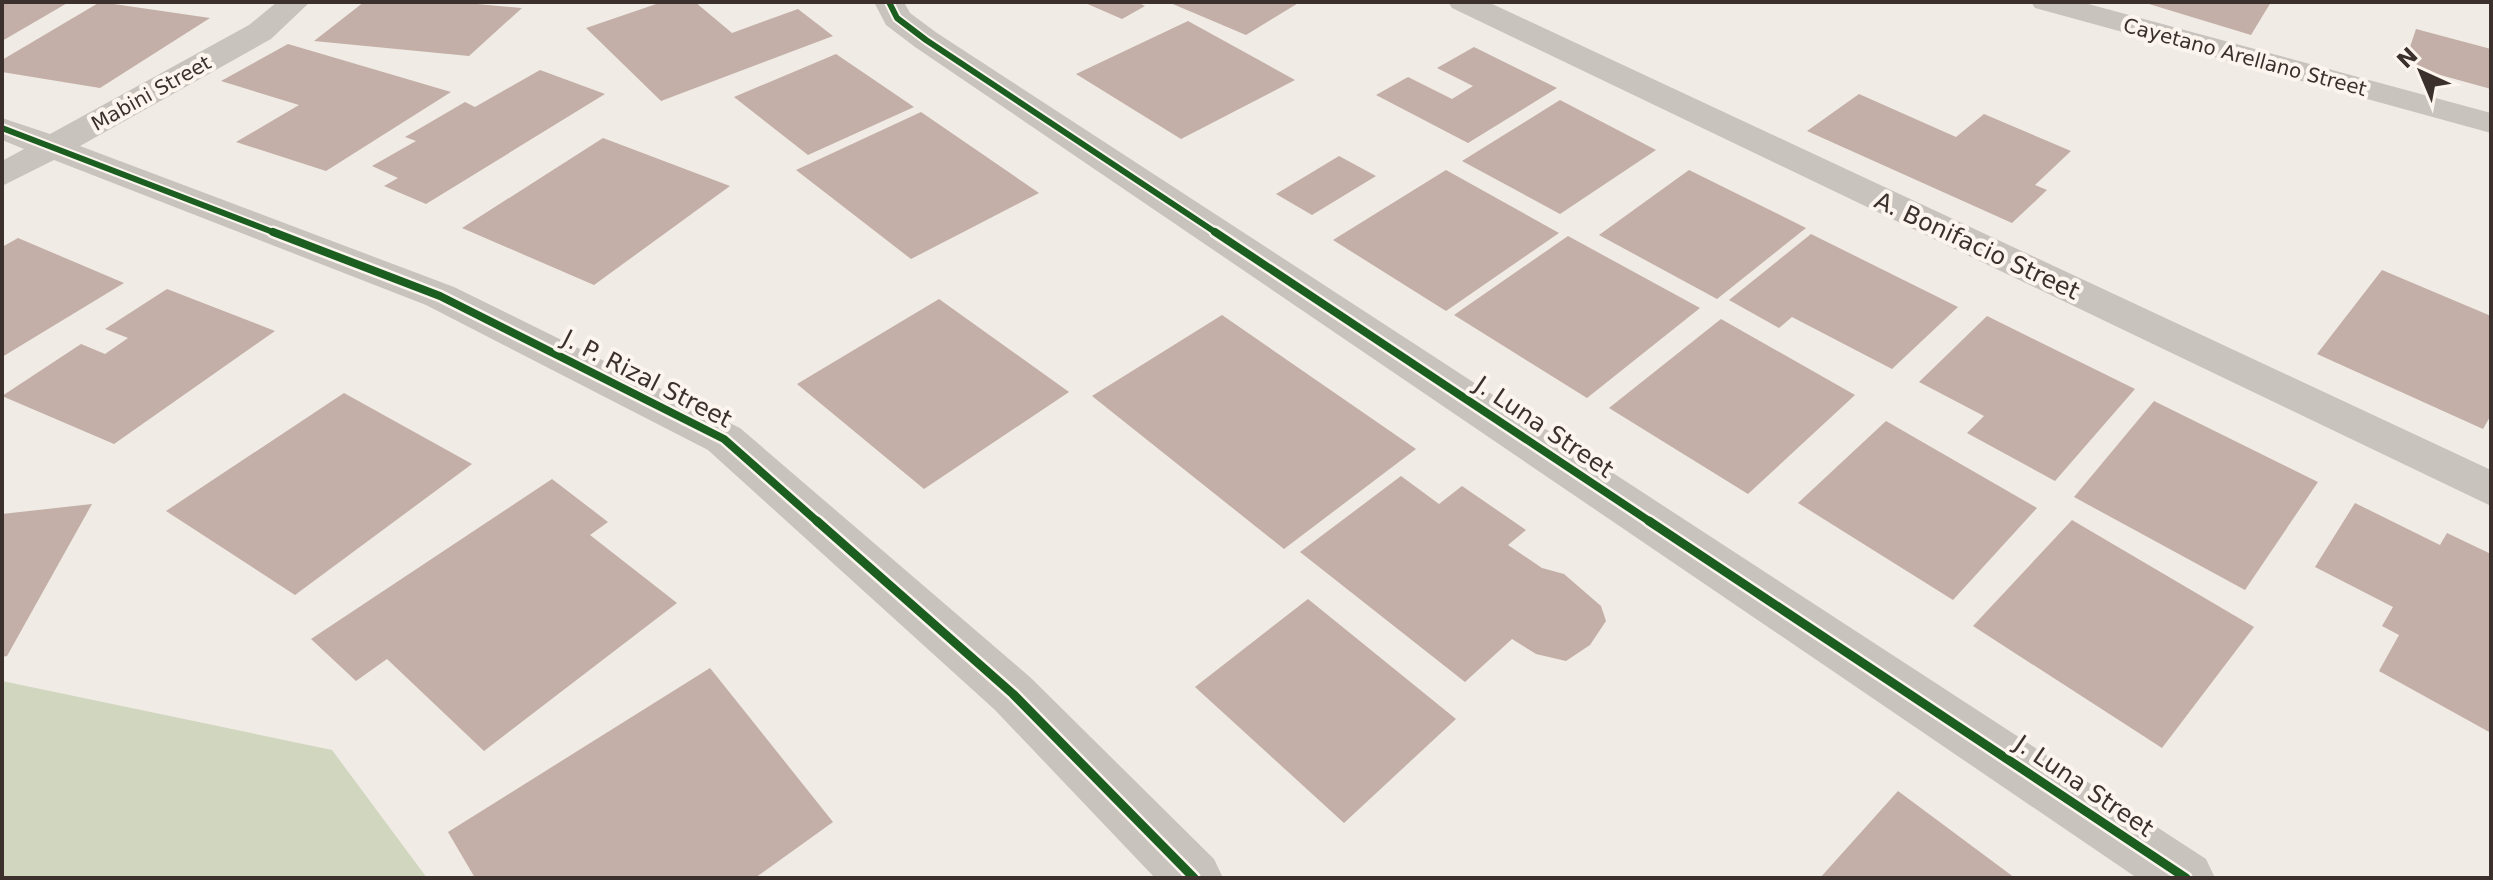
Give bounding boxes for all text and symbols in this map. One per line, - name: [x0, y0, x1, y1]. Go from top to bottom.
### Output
- street label: Cayetano Arellano Street: [2121, 13, 2369, 101]
- north arrow: [2381, 32, 2461, 112]
- text: N: [2392, 43, 2423, 73]
- street label: Mabini Street: [87, 50, 215, 136]
- street label: A. Bonifacio Street: [1870, 186, 2084, 306]
- street label: J. P. Rizal Street: [556, 323, 736, 434]
- street label: J. Luna Street: [1468, 369, 1619, 484]
- street label: J. Luna Street: [2008, 728, 2159, 843]

